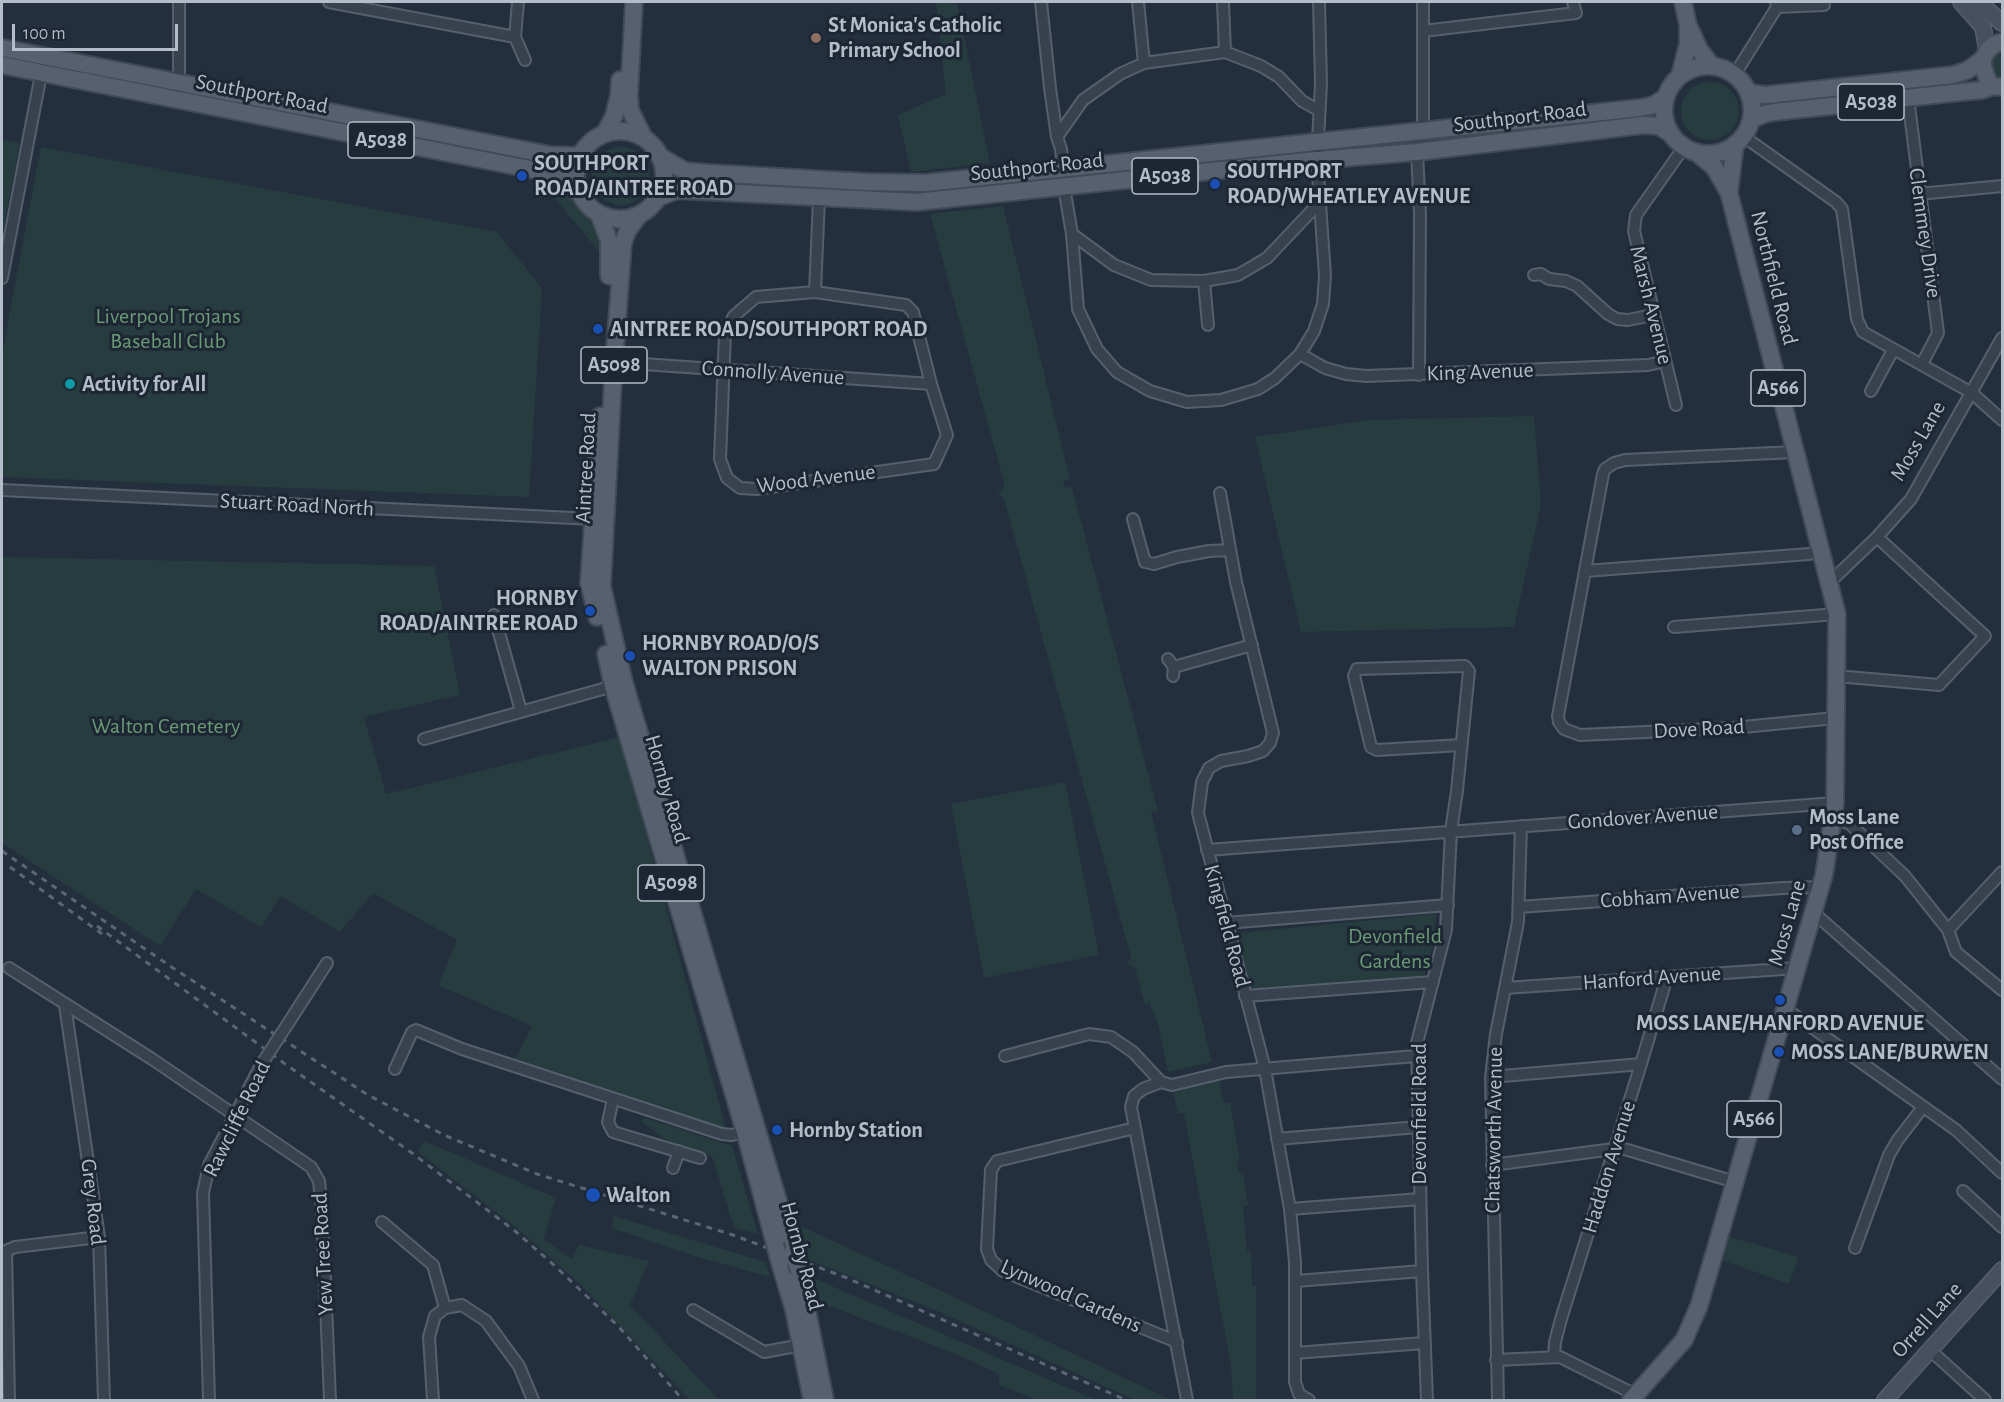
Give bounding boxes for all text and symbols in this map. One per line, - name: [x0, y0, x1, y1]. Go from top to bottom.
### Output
- scale bar: [15, 12, 182, 50]
- place label: St Monica's Catholic Primary School: [828, 12, 1001, 63]
- text: 100 m: [23, 25, 66, 43]
- marker: St Monica's Catholic Primary School: [809, 31, 823, 45]
- street label: Southport Road: [194, 68, 330, 120]
- road number: A5038: [1838, 84, 1904, 120]
- street label: Southport Road: [1452, 96, 1588, 138]
- road number: A5038: [348, 122, 414, 158]
- street label: Southport Road: [969, 147, 1105, 187]
- place label: SOUTHPORT ROAD/AINTREE ROAD: [534, 150, 733, 202]
- road number: A5038: [1132, 158, 1198, 194]
- place label: SOUTHPORT ROAD/WHEATLEY AVENUE: [1227, 158, 1470, 210]
- street label: Clemmey Drive: [1903, 166, 1947, 300]
- marker: SOUTHPORT ROAD/AINTREE ROAD: [515, 169, 529, 183]
- marker: SOUTHPORT ROAD/WHEATLEY AVENUE: [1208, 177, 1222, 191]
- street label: Northfield Road: [1745, 208, 1803, 348]
- street label: Marsh Avenue: [1623, 243, 1679, 367]
- park label: Liverpool Trojans Baseball Club: [95, 303, 241, 354]
- place label: AINTREE ROAD/SOUTHPORT ROAD: [610, 316, 927, 342]
- marker: AINTREE ROAD/SOUTHPORT ROAD: [591, 322, 605, 336]
- road number: A5098: [581, 347, 647, 383]
- street label: Connolly Avenue: [701, 355, 845, 391]
- street label: King Avenue: [1426, 357, 1534, 387]
- road number: A566: [1751, 370, 1805, 406]
- place label: Activity for All: [82, 371, 206, 397]
- marker: Activity for All: [63, 377, 77, 391]
- street label: Moss Lane: [1885, 396, 1951, 486]
- street label: Aintree Road: [570, 412, 602, 524]
- street label: Wood Avenue: [755, 459, 877, 499]
- street label: Stuart Road North: [219, 488, 375, 522]
- place label: HORNBY ROAD/AINTREE ROAD: [379, 585, 578, 636]
- marker: HORNBY ROAD/AINTREE ROAD: [583, 604, 597, 618]
- place label: HORNBY ROAD/O/S WALTON PRISON: [642, 630, 819, 682]
- marker: HORNBY ROAD/O/S WALTON PRISON: [623, 649, 637, 663]
- park label: Walton Cemetery: [92, 713, 240, 739]
- street label: Dove Road: [1653, 713, 1745, 745]
- street label: Hornby Road: [639, 732, 695, 846]
- street label: Gondover Avenue: [1567, 799, 1719, 835]
- place label: Moss Lane Post Office: [1809, 804, 1904, 855]
- marker: Moss Lane Post Office: [1790, 823, 1804, 837]
- street label: Kingfield Road: [1198, 862, 1256, 990]
- road number: A5098: [638, 865, 704, 901]
- street label: Moss Lane: [1762, 877, 1812, 969]
- street label: Cobham Avenue: [1599, 878, 1741, 914]
- park label: Devonfield Gardens: [1348, 923, 1442, 974]
- street label: Hanford Avenue: [1582, 960, 1722, 996]
- marker: MOSS LANE/HANFORD AVENUE: [1773, 993, 1787, 1007]
- place label: MOSS LANE/HANFORD AVENUE: [1636, 1010, 1924, 1036]
- place label: MOSS LANE/BURWEN: [1791, 1039, 1989, 1065]
- street label: Devonfield Road: [1406, 1043, 1432, 1185]
- marker: MOSS LANE/BURWEN: [1772, 1045, 1786, 1059]
- street label: Chatsworth Avenue: [1479, 1046, 1509, 1214]
- street label: Rawcliffe Road: [198, 1057, 276, 1181]
- street label: Haddon Avenue: [1576, 1098, 1642, 1236]
- road number: A566: [1727, 1101, 1781, 1137]
- place label: Hornby Station: [789, 1117, 923, 1143]
- marker: Hornby Station: [770, 1123, 784, 1137]
- street label: Grey Road: [75, 1157, 111, 1247]
- place label: Walton: [606, 1182, 671, 1208]
- marker: Walton: [584, 1186, 602, 1204]
- street label: Yew Tree Road: [307, 1192, 339, 1316]
- street label: Hornby Road: [775, 1199, 829, 1313]
- street label: Lynwood Gardens: [997, 1253, 1145, 1339]
- street label: Orrell Lane: [1886, 1276, 1968, 1364]

